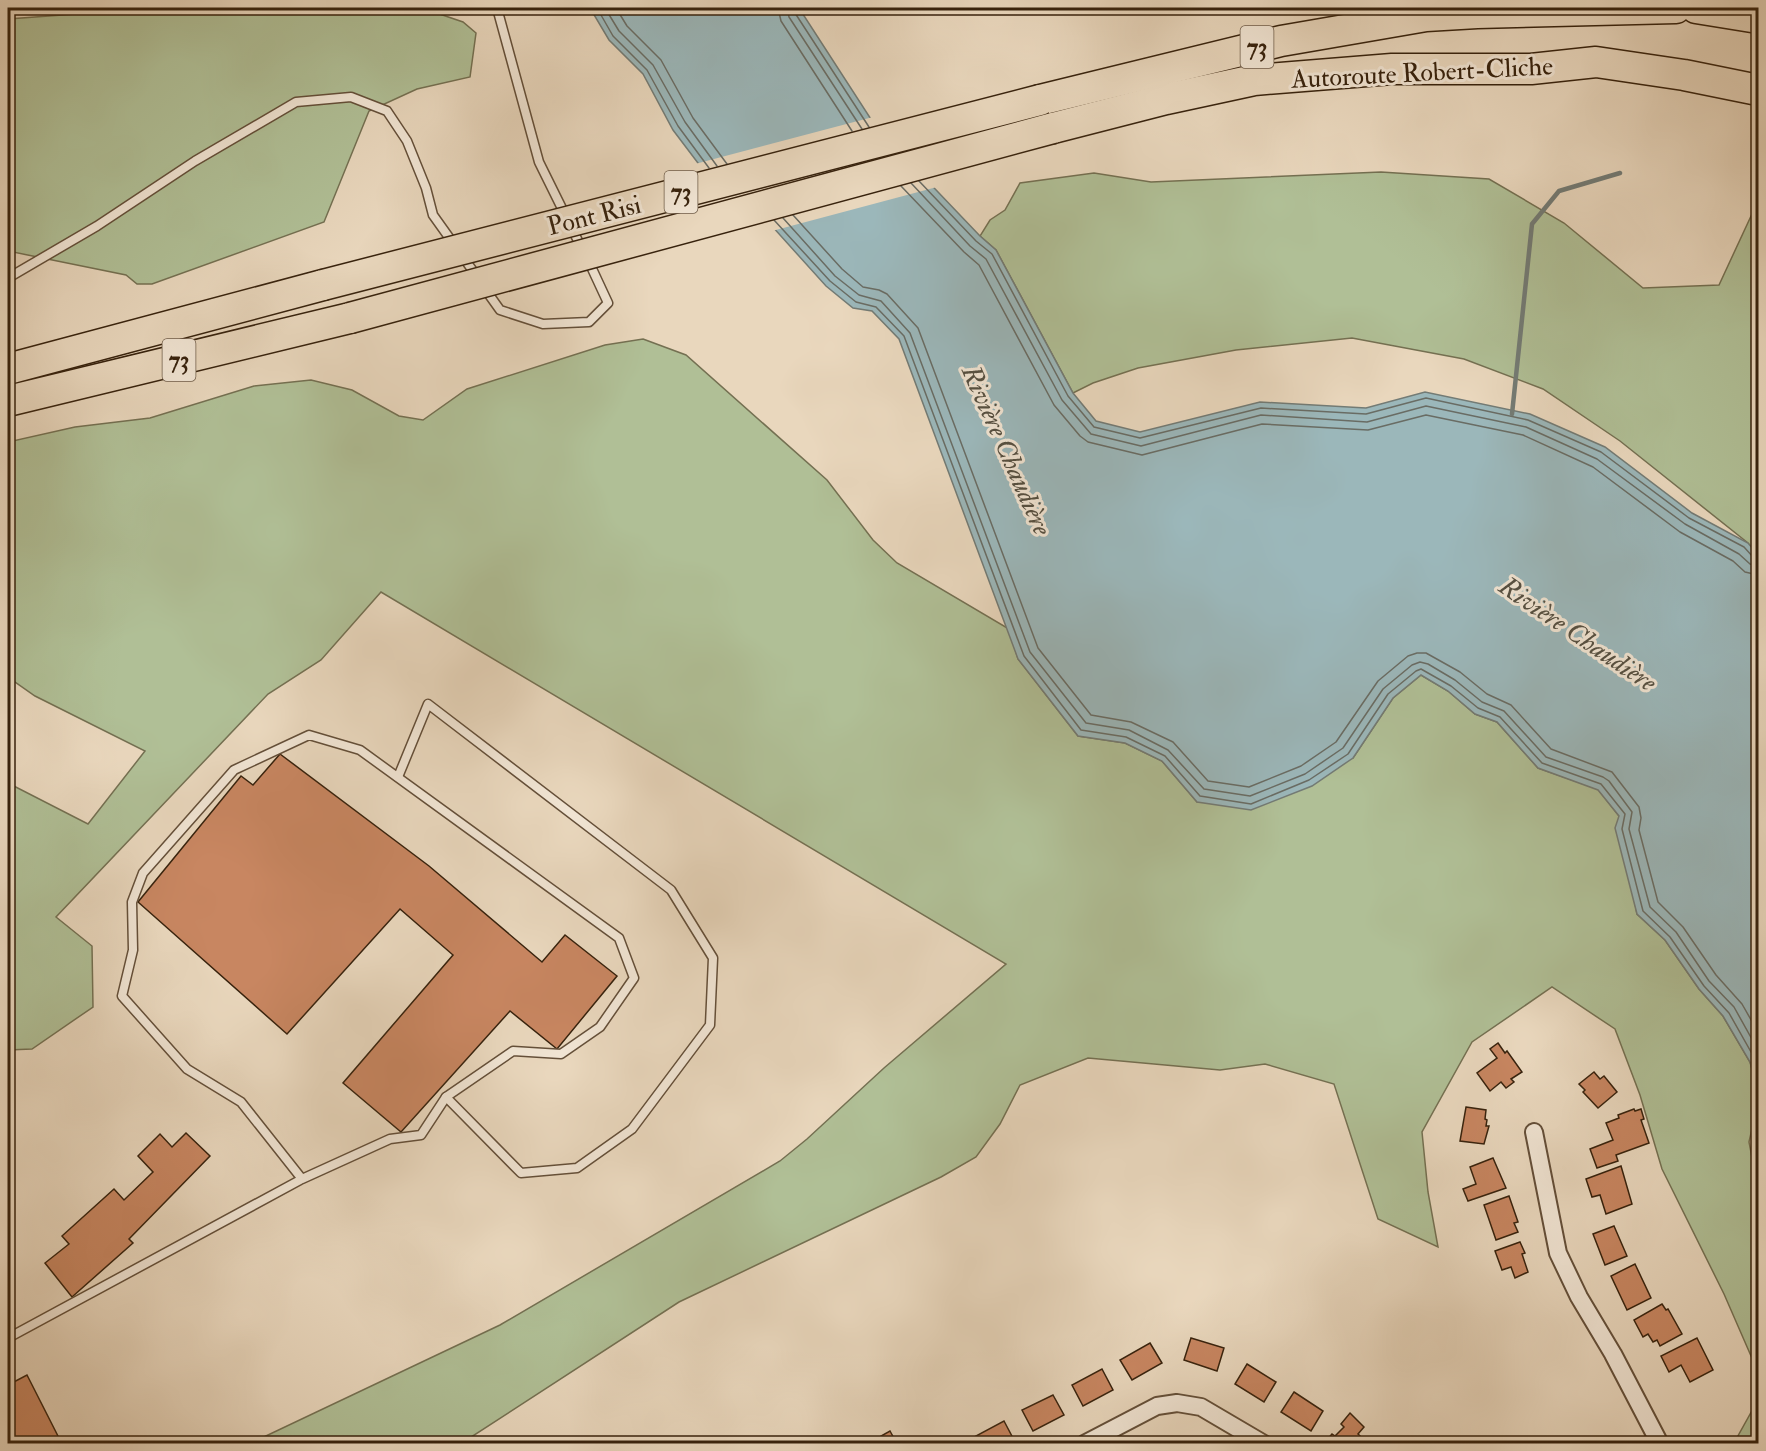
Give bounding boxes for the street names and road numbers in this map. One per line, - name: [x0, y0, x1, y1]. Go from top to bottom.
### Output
- road number: 73: [1240, 26, 1274, 68]
- street label: Autoroute Robert-Cliche: [1289, 50, 1554, 96]
- road number: 73: [664, 171, 698, 213]
- street label: Pont Risi: [544, 189, 645, 243]
- road number: 73: [162, 339, 195, 381]

